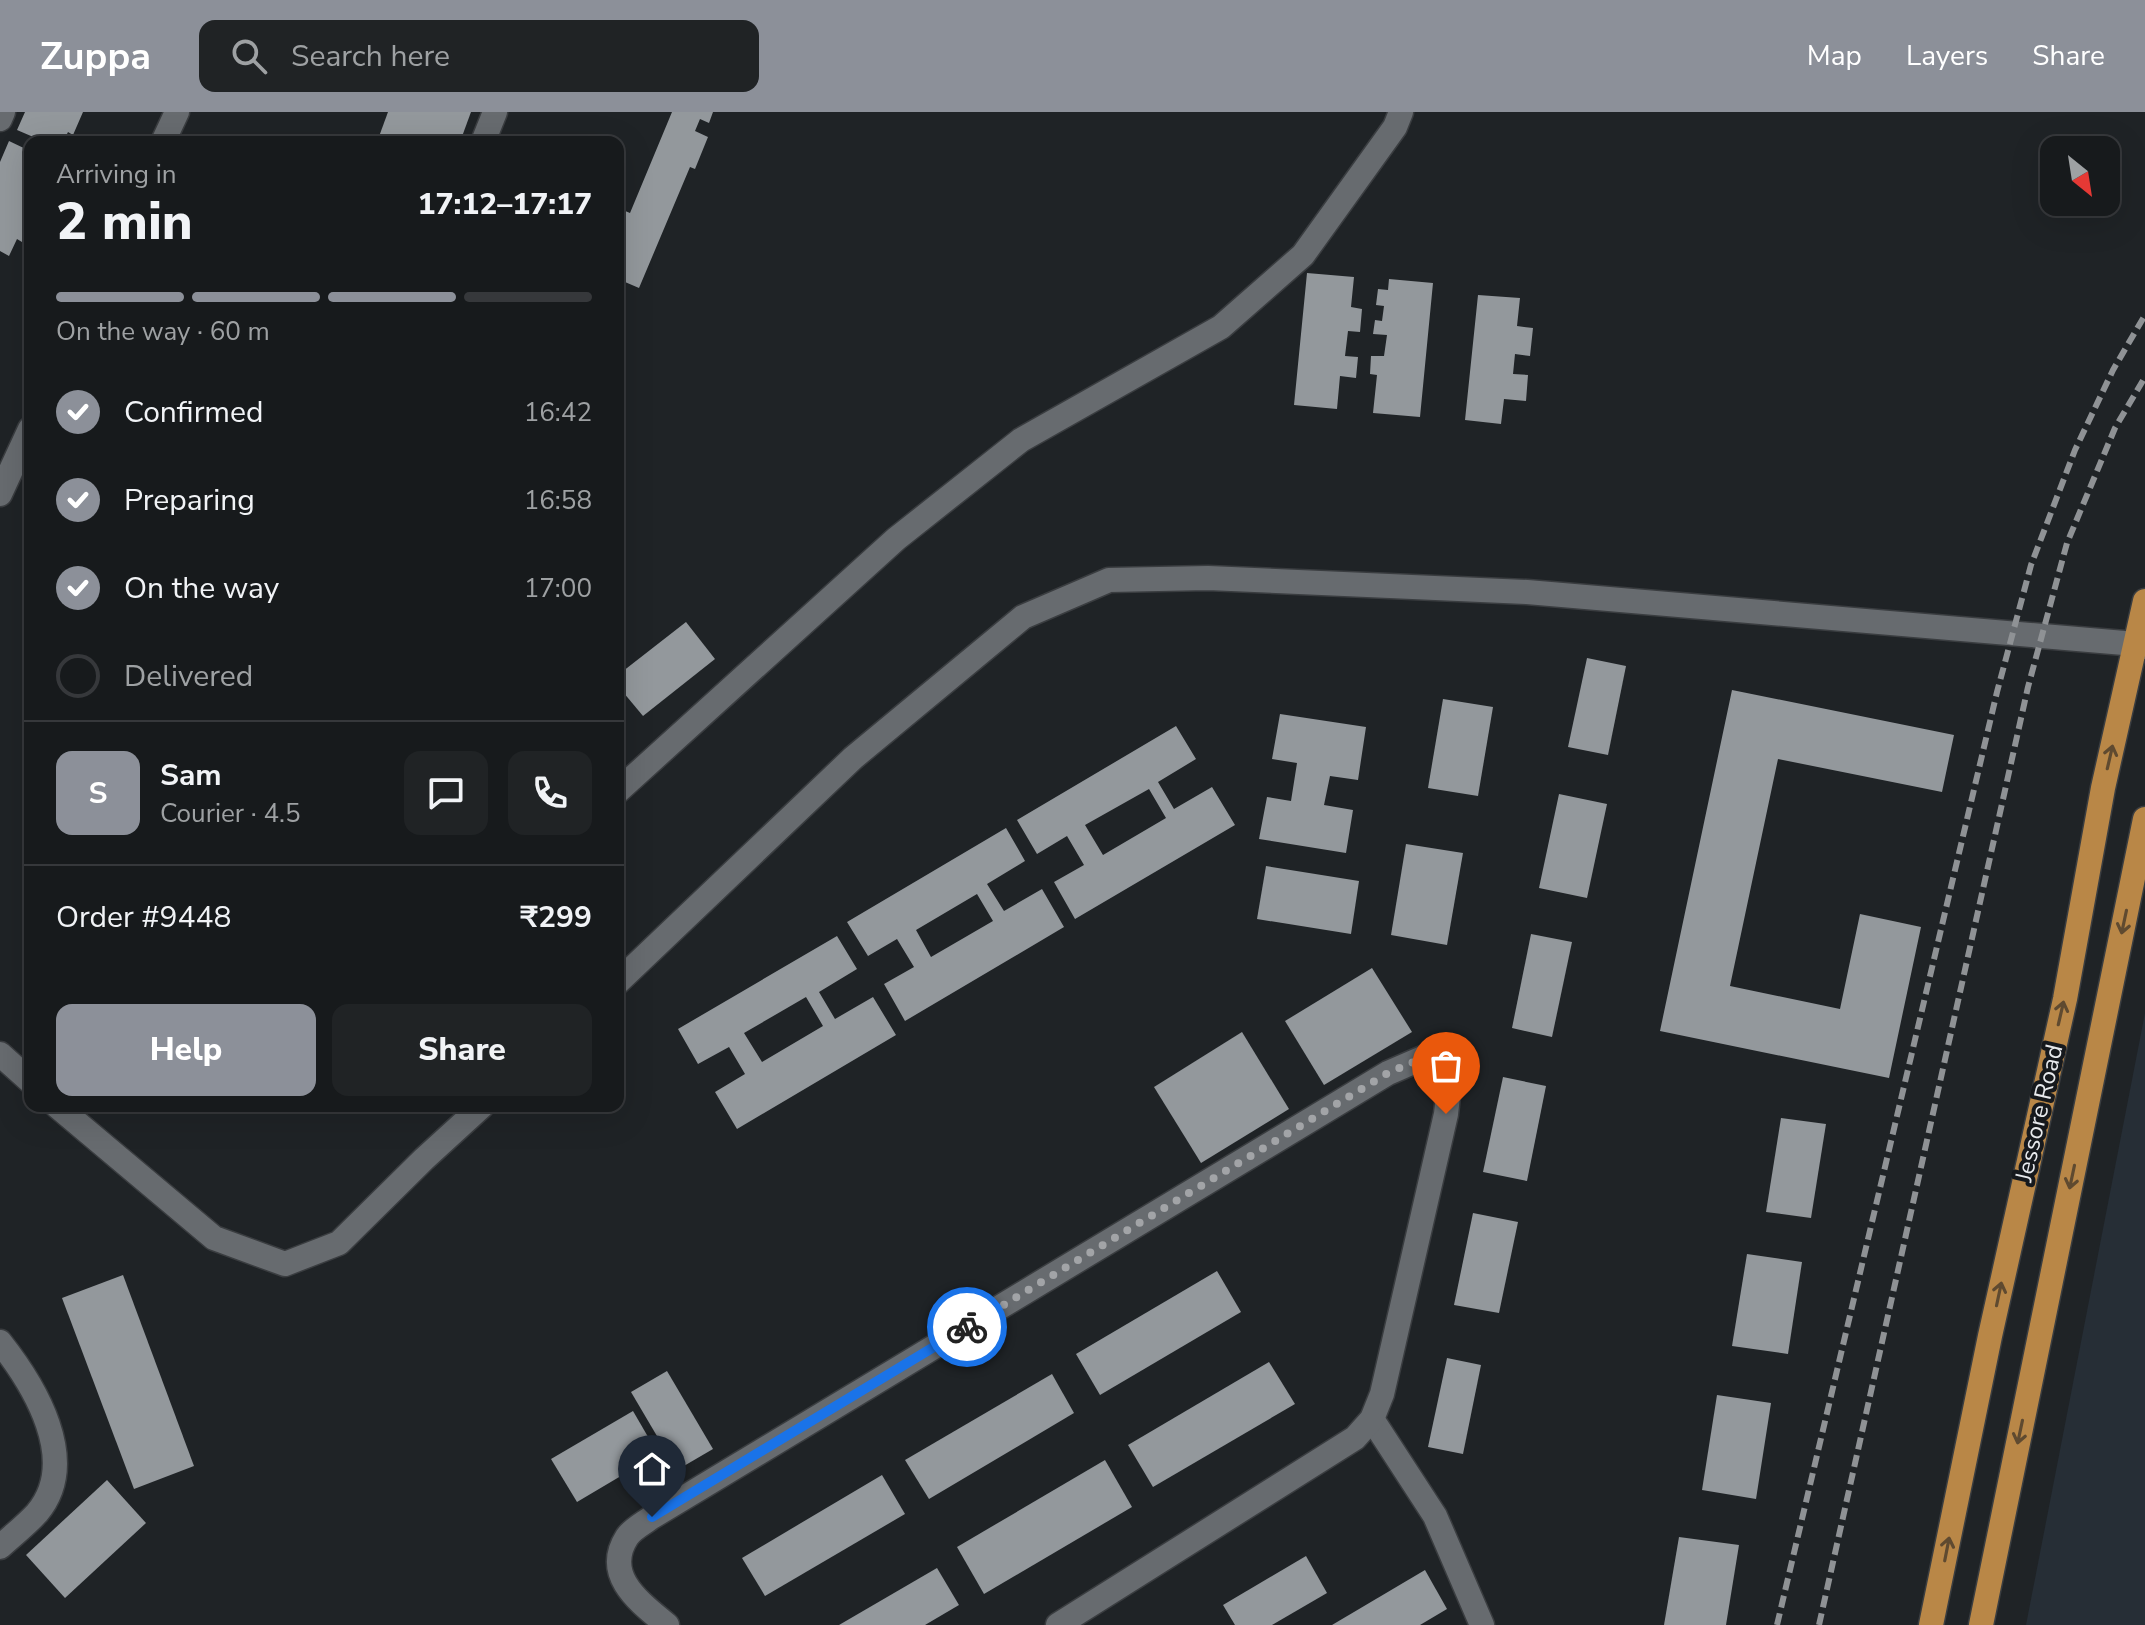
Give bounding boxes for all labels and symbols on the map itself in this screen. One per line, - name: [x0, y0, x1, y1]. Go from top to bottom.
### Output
- north arrow: [2040, 136, 2120, 216]
- one-way arrow: [2103, 745, 2118, 771]
- one-way arrow: [2116, 909, 2131, 935]
- one-way arrow: [2055, 1000, 2070, 1026]
- pin: [1412, 1032, 1480, 1114]
- street label: Jessore Road: [2007, 1041, 2070, 1186]
- one-way arrow: [2064, 1164, 2079, 1189]
- one-way arrow: [1992, 1282, 2007, 1307]
- courier: [927, 1287, 1007, 1367]
- one-way arrow: [2011, 1419, 2026, 1444]
- pin: [618, 1435, 686, 1517]
- one-way arrow: [1941, 1537, 1956, 1562]

